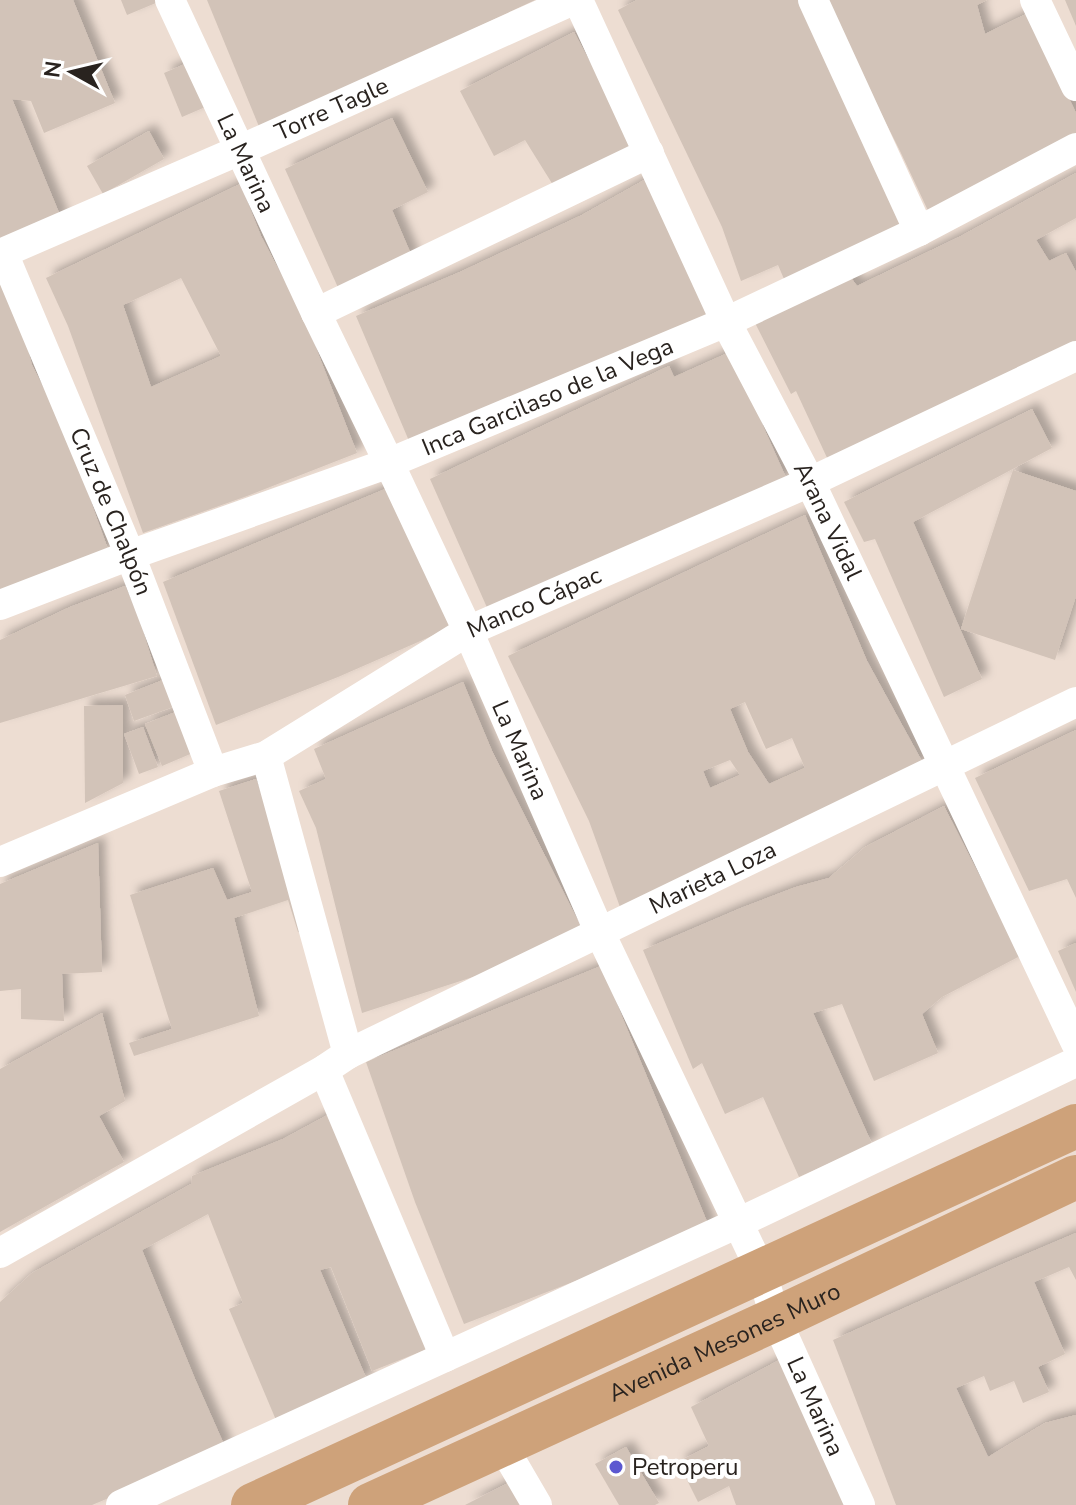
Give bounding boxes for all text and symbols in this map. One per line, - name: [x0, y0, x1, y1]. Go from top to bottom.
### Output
- north arrow: [32, 32, 112, 112]
- text: N: [37, 59, 69, 80]
- street label: Torre Tagle: [270, 69, 393, 148]
- street label: La Marina: [209, 108, 283, 218]
- street label: Inca Garcilaso de la Vega: [417, 330, 678, 463]
- street label: Cruz de Chalpón: [62, 422, 160, 600]
- street label: Arana Vidal: [786, 456, 870, 585]
- street label: Manco Cápac: [462, 559, 606, 646]
- street label: La Marina: [484, 695, 556, 805]
- street label: Marieta Loza: [644, 833, 781, 922]
- street label: Avenida Mesones Muro: [603, 1275, 846, 1410]
- street label: La Marina: [779, 1352, 852, 1461]
- place label: Petroperu: [632, 1451, 738, 1483]
- marker: Petroperu: [607, 1458, 625, 1476]

